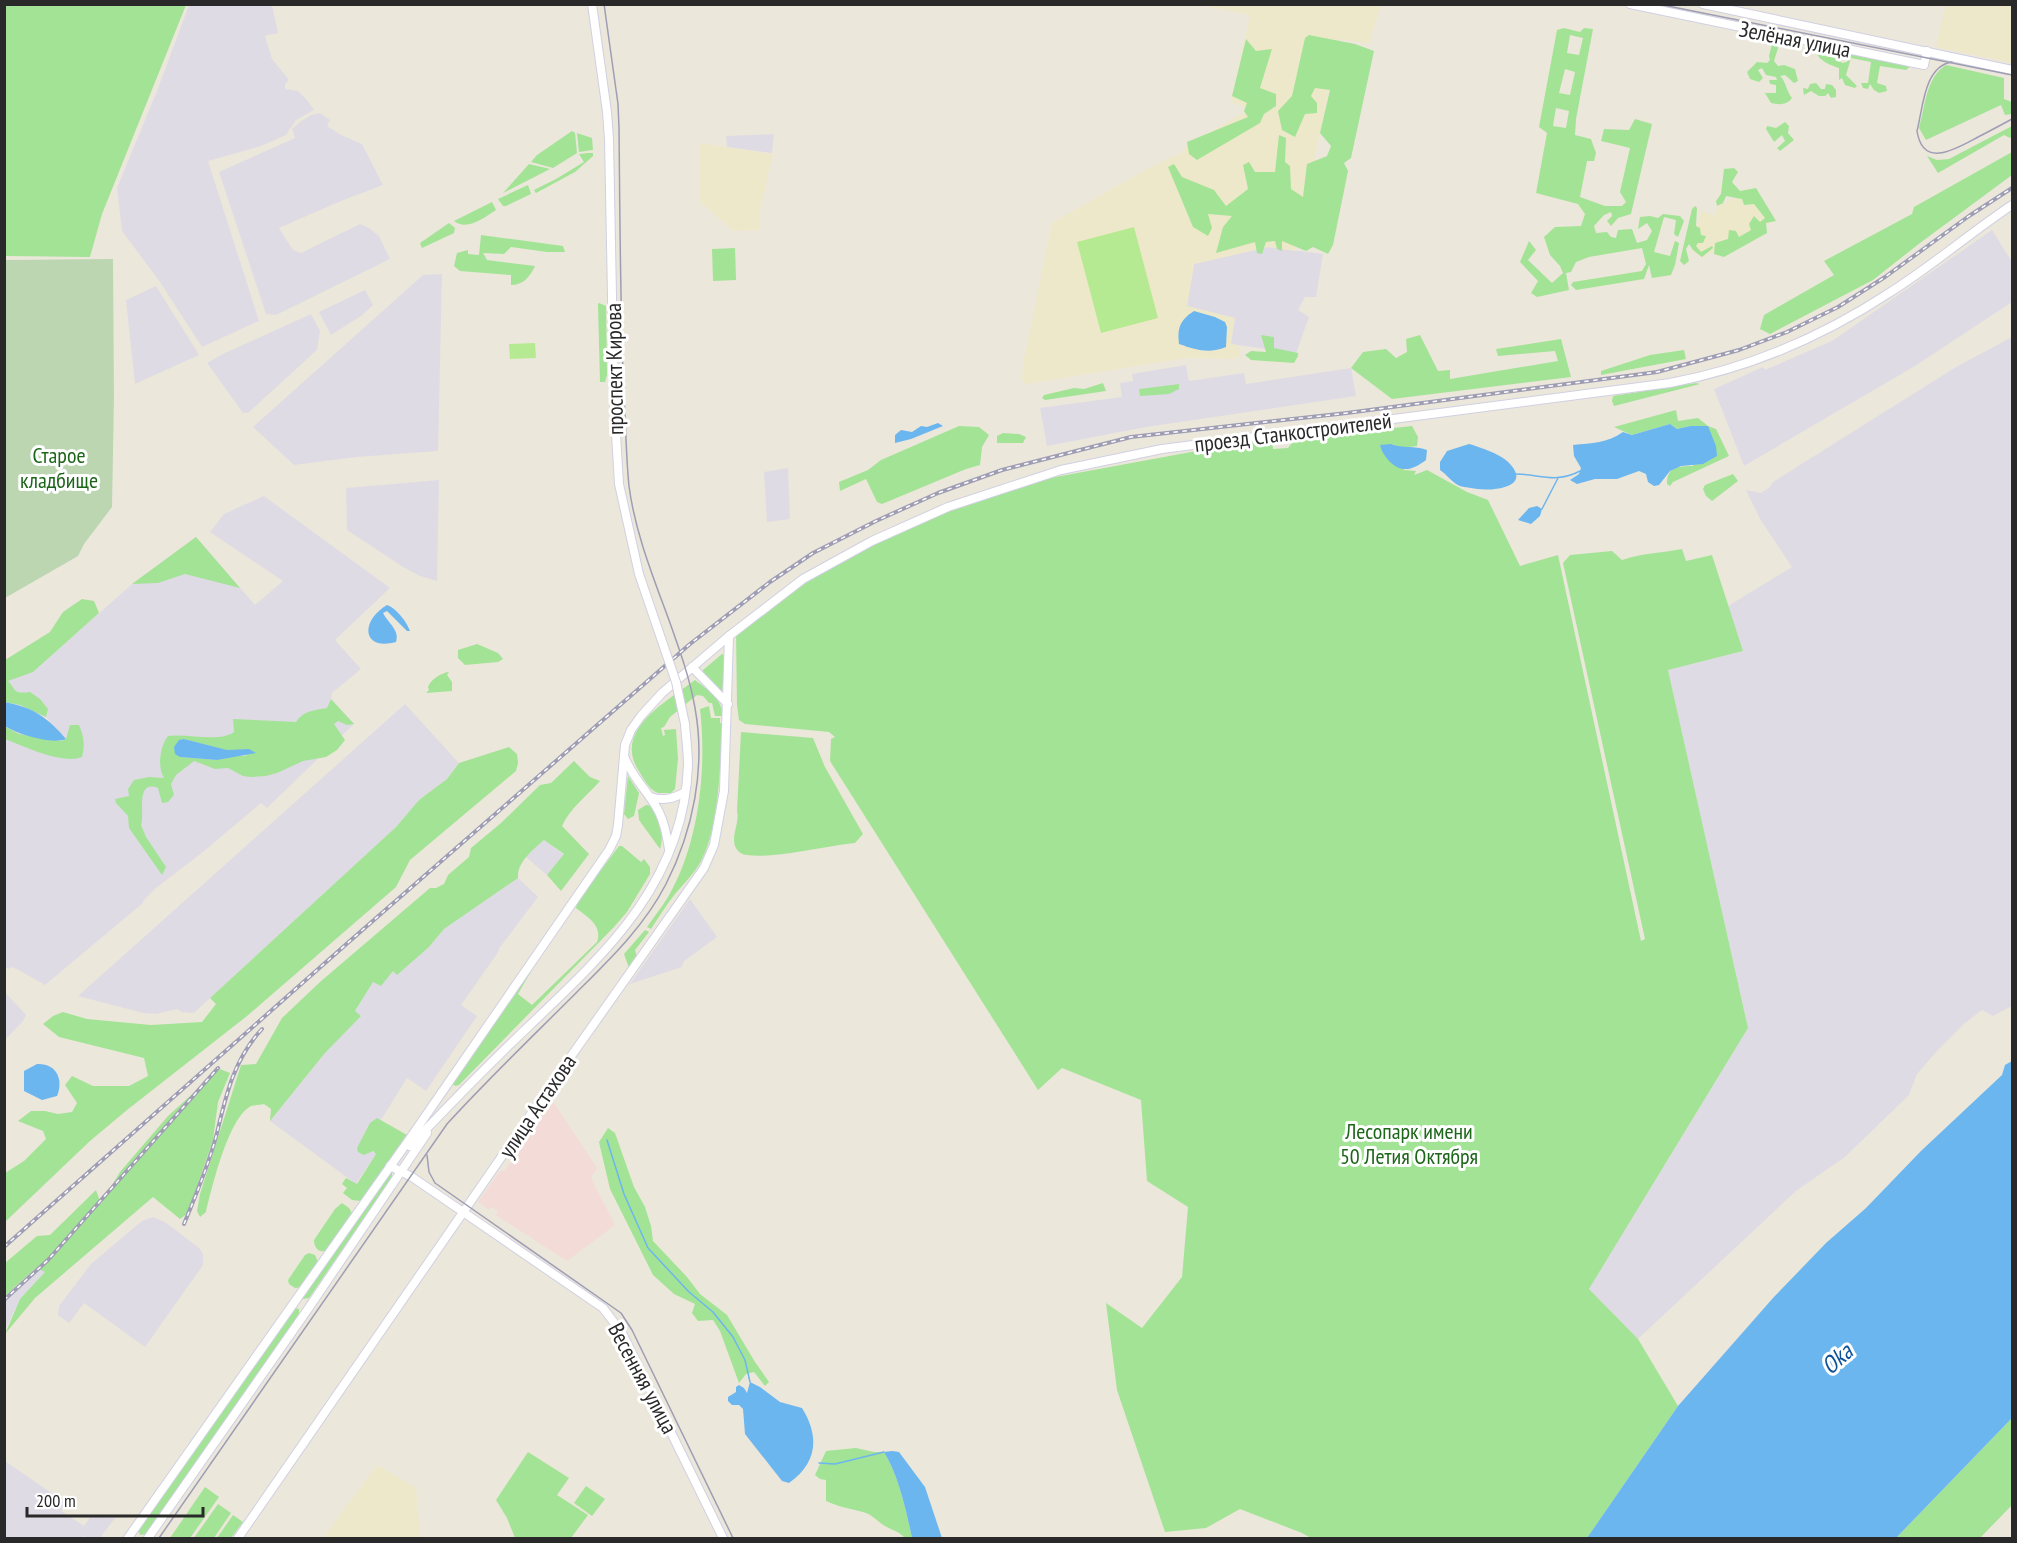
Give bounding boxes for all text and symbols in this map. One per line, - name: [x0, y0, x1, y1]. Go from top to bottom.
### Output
- street label: Зелёная улица: [1737, 14, 1853, 64]
- street label: проспект Кирова: [599, 303, 629, 435]
- street label: проезд Станкостроителей: [1193, 406, 1393, 458]
- park label: Старое кладбище: [20, 441, 98, 494]
- street label: улица Астахова: [492, 1049, 582, 1163]
- park label: Лесопарк имени 50 Летия Октября: [1340, 1117, 1478, 1170]
- street label: Весенняя улица: [602, 1318, 684, 1438]
- water label: Oka: [1814, 1335, 1860, 1381]
- scale bar: [27, 1480, 202, 1518]
- text: 200 m: [36, 1489, 76, 1512]

